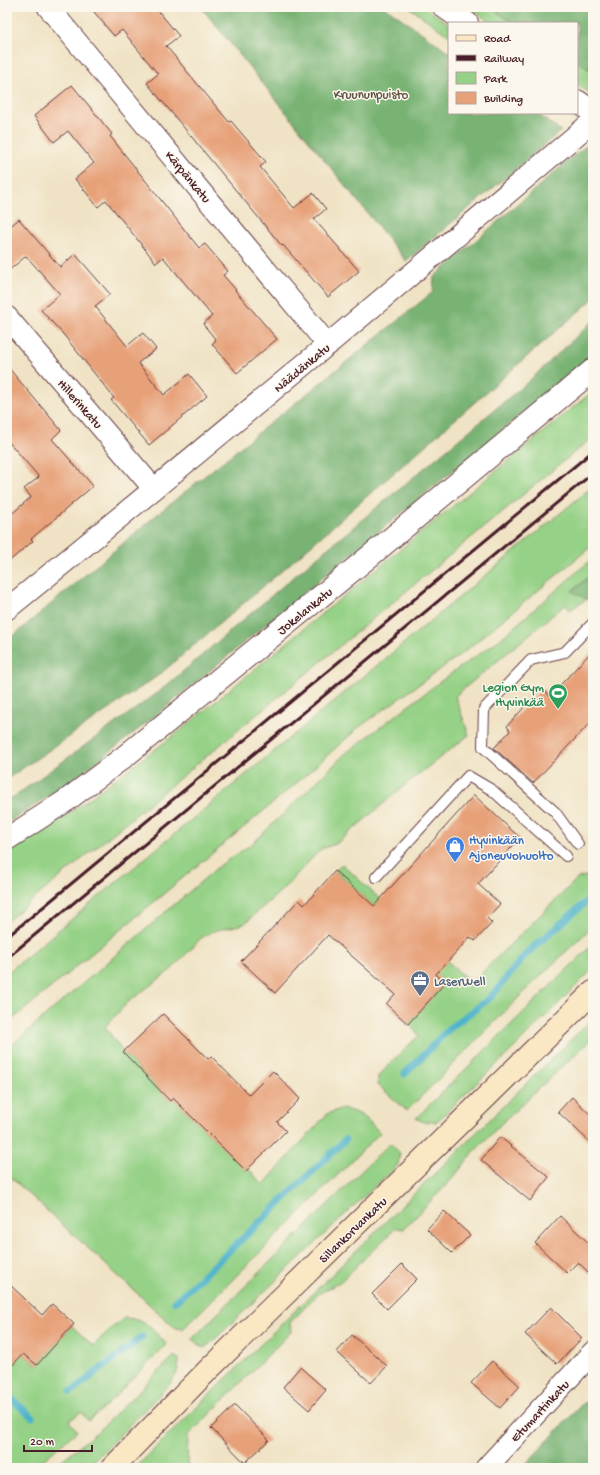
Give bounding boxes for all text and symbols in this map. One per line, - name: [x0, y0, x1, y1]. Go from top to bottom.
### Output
- legend: [448, 22, 578, 114]
- text: Road: [484, 33, 511, 47]
- text: Railway: [484, 53, 524, 67]
- text: Park: [483, 73, 509, 87]
- park label: Kruununpuisto: [334, 88, 409, 103]
- text: Building: [483, 93, 523, 107]
- street label: Kärpänkatu: [161, 149, 213, 207]
- street label: Näädänkatu: [272, 341, 334, 397]
- street label: Hillerinkatu: [54, 377, 105, 432]
- street label: Jokelankatu: [275, 585, 336, 639]
- place label: Legion Gym Hyvinkää: [482, 681, 545, 711]
- sports icon: Legion Gym Hyvinkää: [547, 682, 569, 710]
- place label: Hyvinkään Ajoneuvohuolto: [469, 834, 554, 864]
- shop icon: Hyvinkään Ajoneuvohuolto: [444, 835, 466, 863]
- office icon: LaserWell: [409, 969, 431, 997]
- place label: LaserWell: [434, 975, 486, 990]
- street label: Sillankorvankatu: [317, 1195, 391, 1267]
- street label: Etumartinkatu: [508, 1378, 573, 1446]
- scale bar: [24, 1427, 92, 1453]
- text: 20 m: [30, 1436, 55, 1450]

